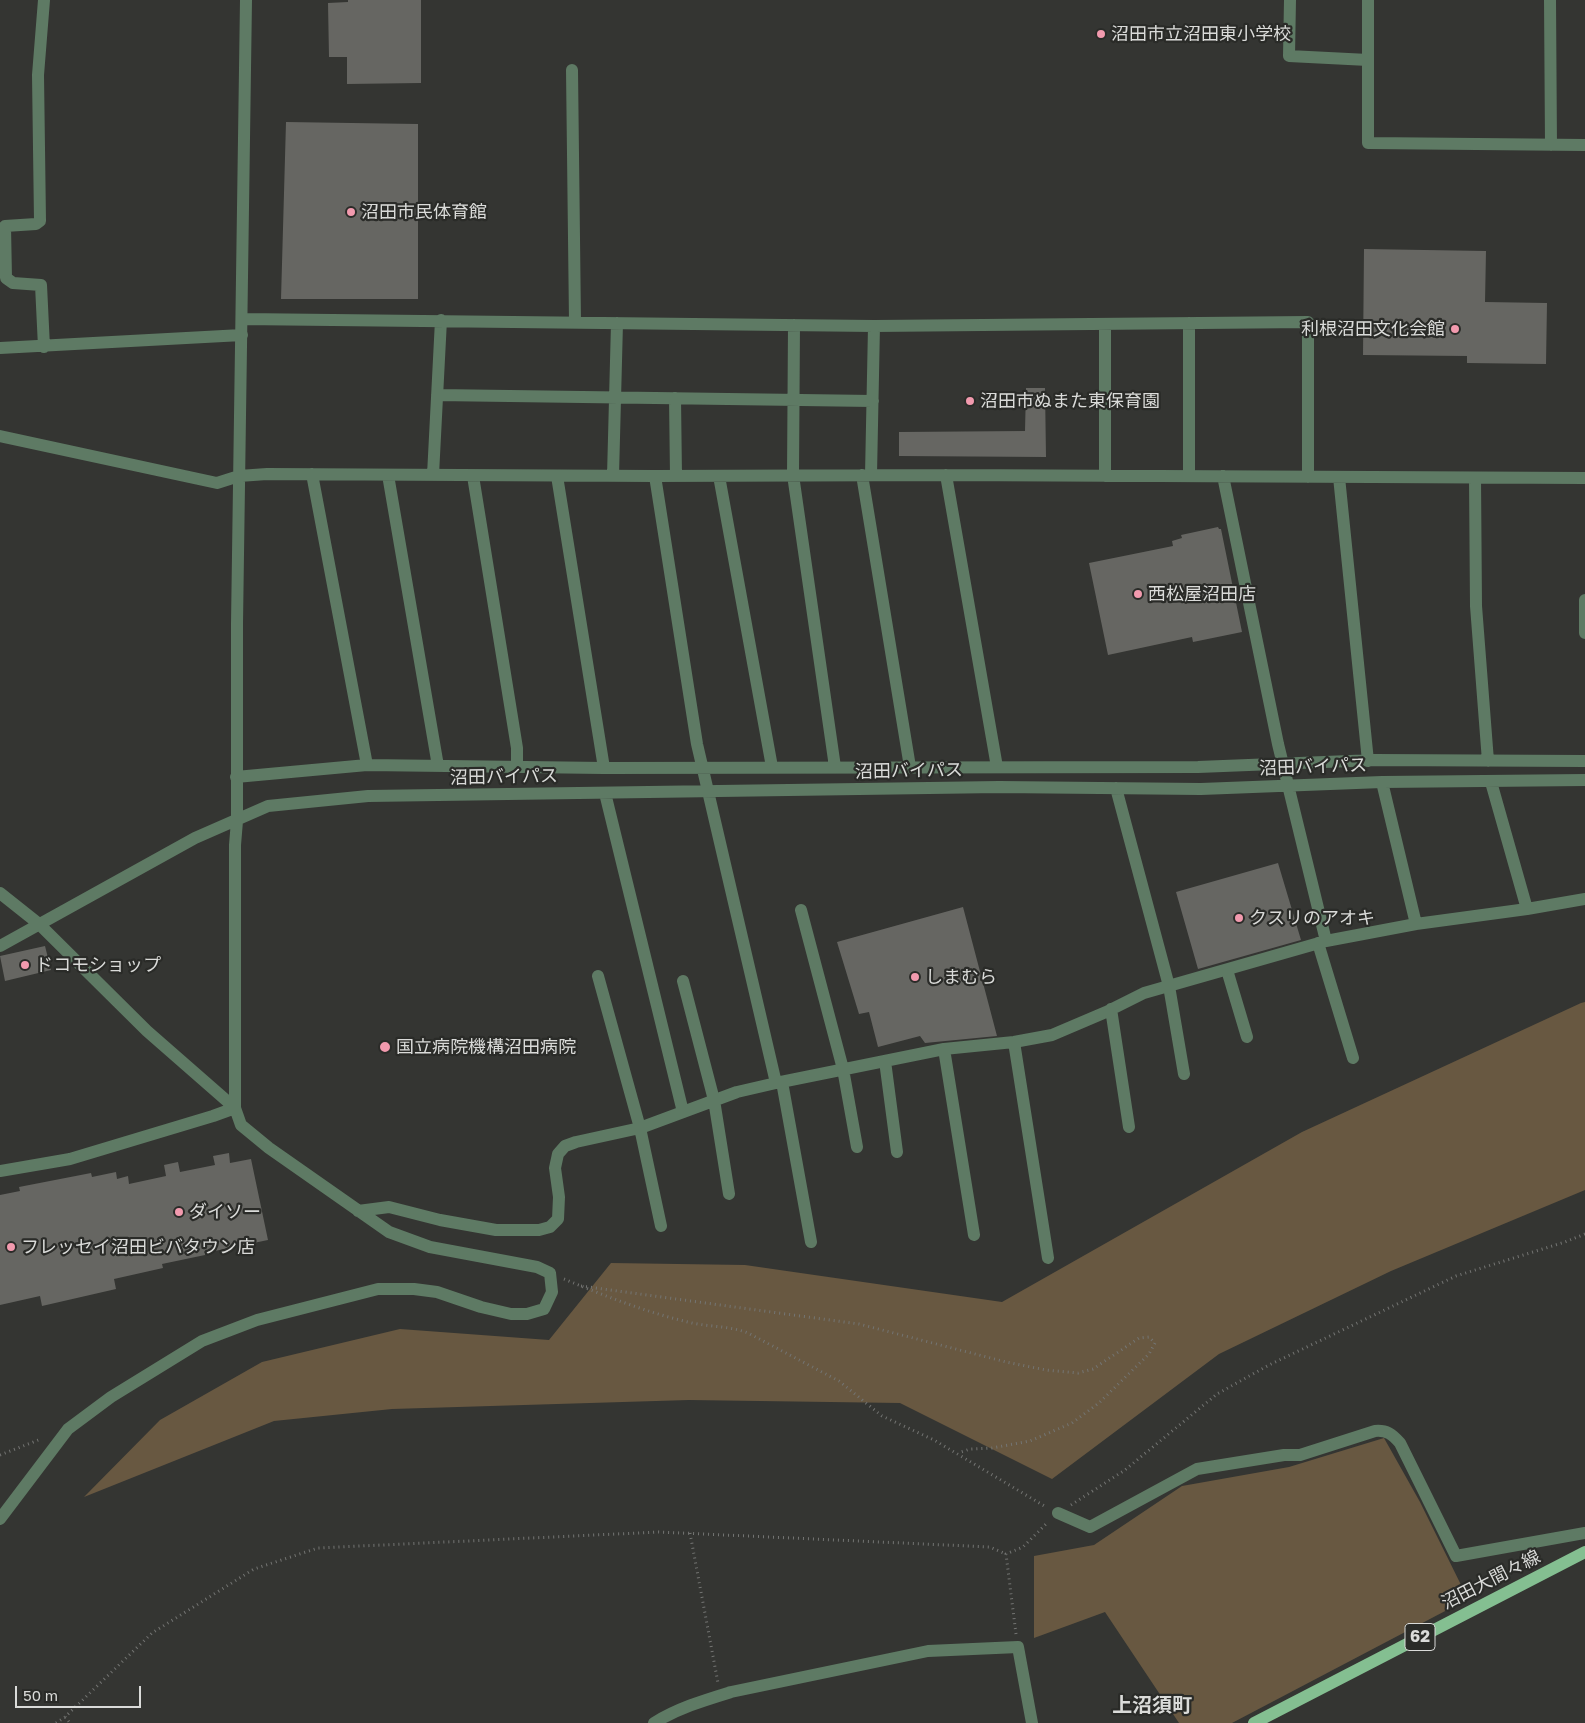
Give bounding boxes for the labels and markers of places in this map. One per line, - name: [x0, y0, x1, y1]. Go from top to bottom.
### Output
- place label: 沼田市立沼田東小学校: [1111, 23, 1291, 45]
- marker: 沼田市立沼田東小学校: [1095, 28, 1107, 40]
- place label: 沼田市民体育館: [361, 201, 487, 223]
- marker: 沼田市民体育館: [345, 206, 357, 218]
- place label: 利根沼田文化会館: [1301, 318, 1445, 340]
- marker: 利根沼田文化会館: [1449, 323, 1461, 335]
- place label: 沼田市ぬまた東保育園: [980, 390, 1160, 412]
- marker: 沼田市ぬまた東保育園: [964, 395, 976, 407]
- place label: 西松屋沼田店: [1148, 583, 1256, 605]
- marker: 西松屋沼田店: [1132, 588, 1144, 600]
- place label: クスリのアオキ: [1249, 907, 1375, 929]
- marker: クスリのアオキ: [1233, 912, 1245, 924]
- place label: ドコモショップ: [35, 954, 161, 976]
- marker: ドコモショップ: [19, 959, 31, 971]
- place label: しまむら: [925, 966, 997, 988]
- marker: しまむら: [909, 971, 921, 983]
- place label: 国立病院機構沼田病院: [396, 1036, 576, 1058]
- marker: 国立病院機構沼田病院: [378, 1040, 392, 1054]
- place label: ダイソー: [189, 1201, 261, 1223]
- marker: ダイソー: [173, 1206, 185, 1218]
- place label: フレッセイ沼田ビバタウン店: [21, 1236, 255, 1258]
- marker: フレッセイ沼田ビバタウン店: [5, 1241, 17, 1253]

